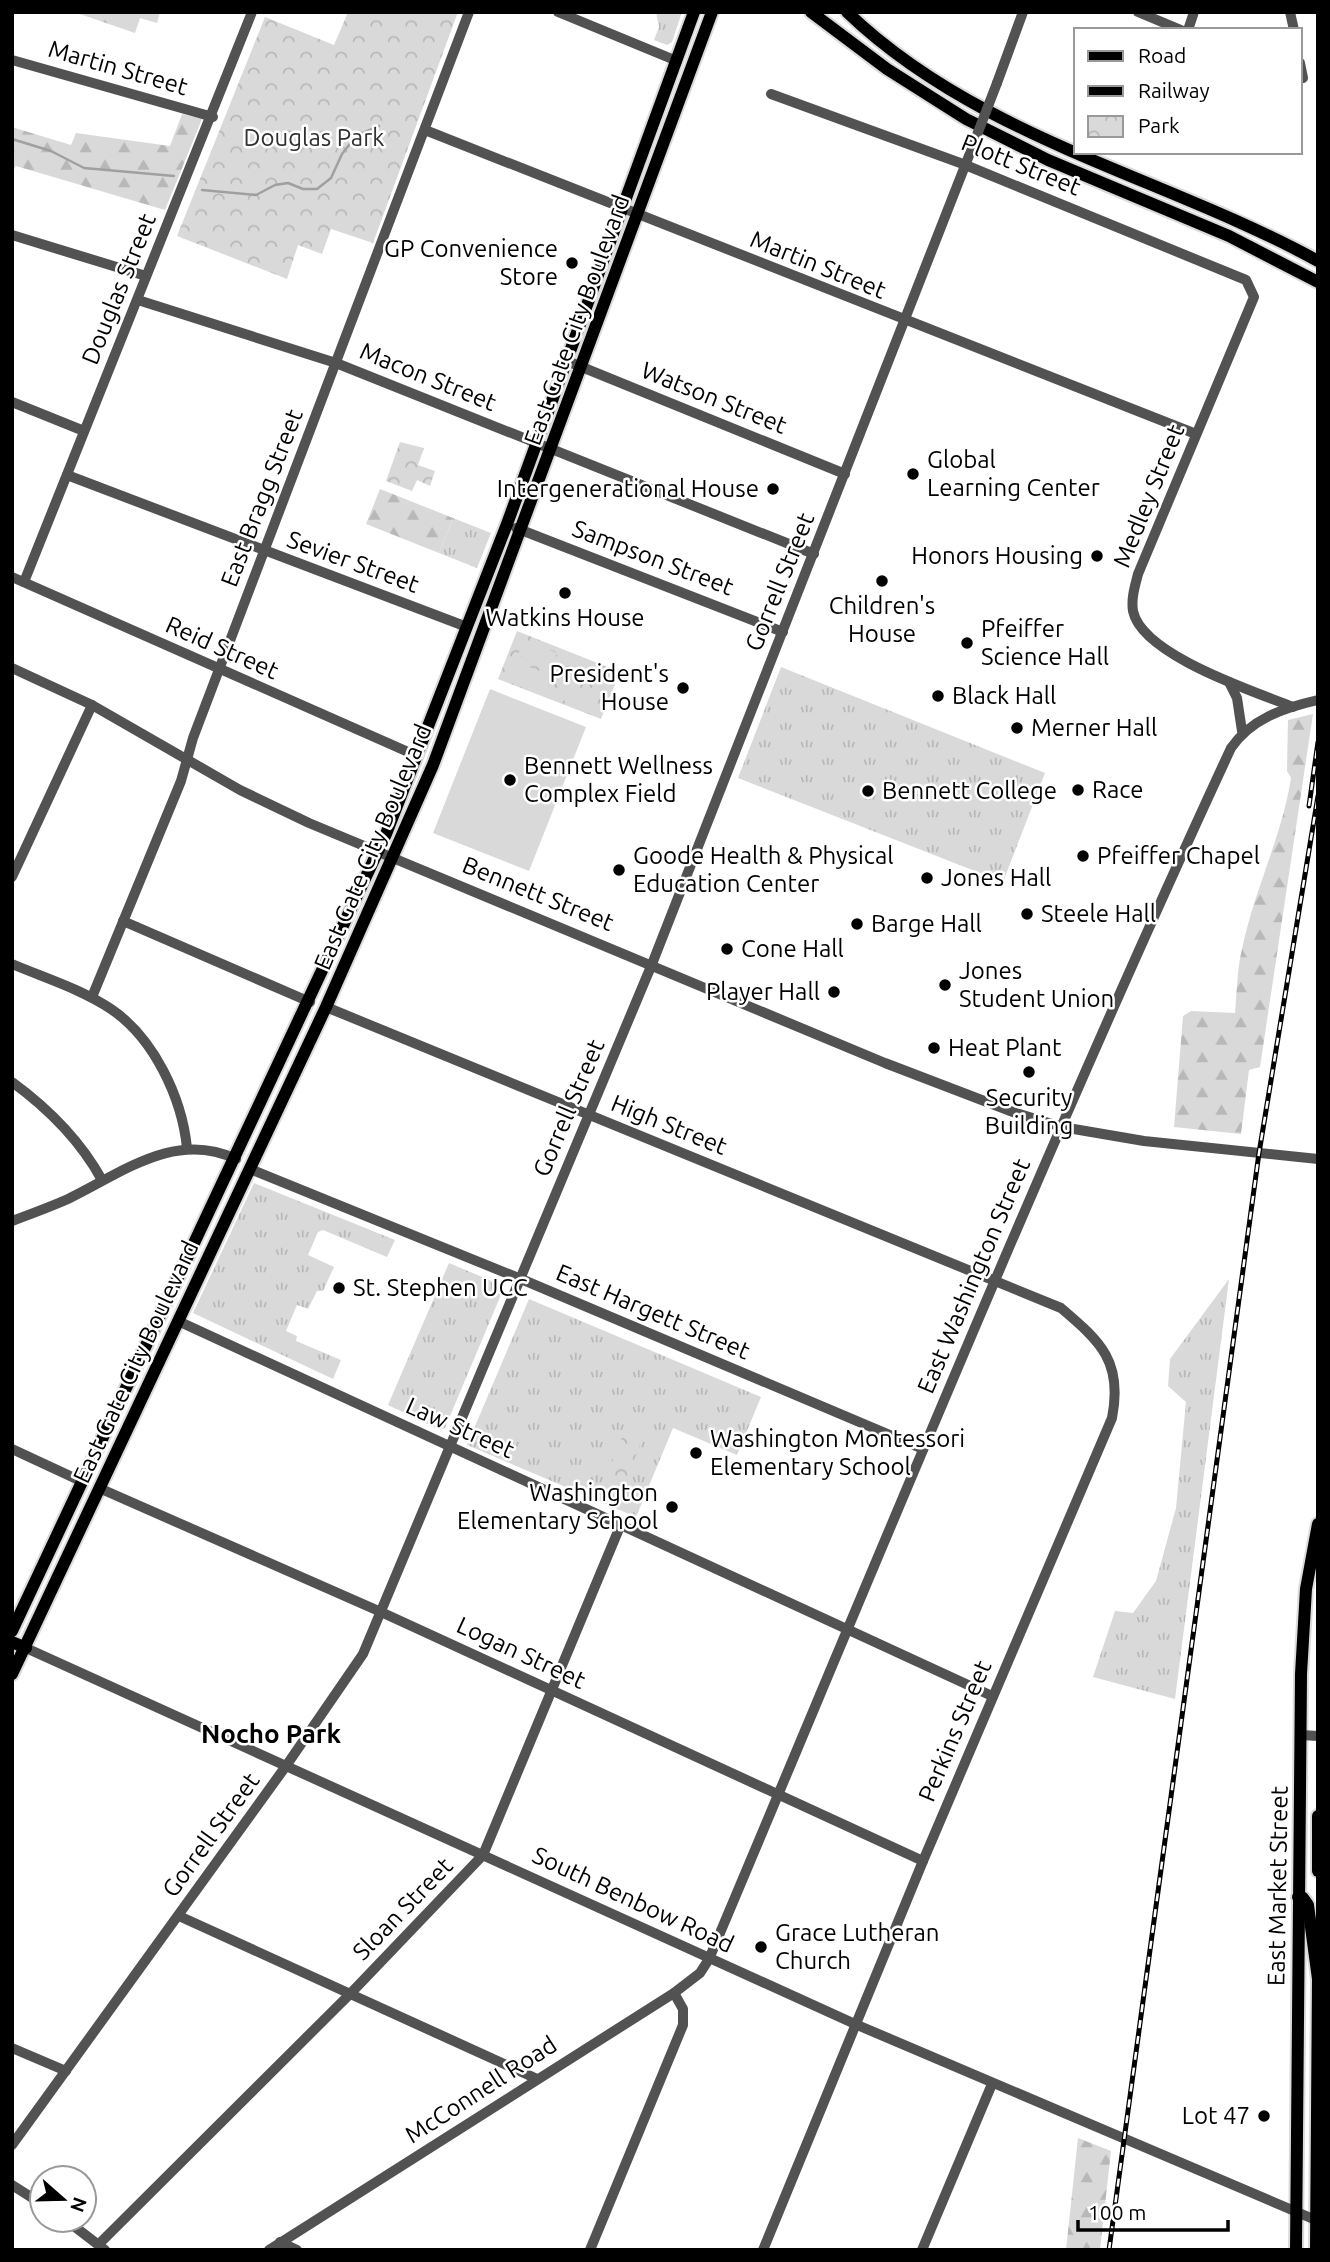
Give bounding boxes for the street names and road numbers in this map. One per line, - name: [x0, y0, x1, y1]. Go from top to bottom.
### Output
- street label: Martin Street: [45, 35, 191, 100]
- street label: Plott Street: [958, 128, 1085, 201]
- street label: East Gate City Boulevard: [519, 191, 634, 449]
- street label: Douglas Street: [76, 209, 161, 368]
- street label: Martin Street: [746, 225, 890, 304]
- street label: Macon Street: [356, 337, 501, 416]
- street label: Watson Street: [638, 356, 791, 439]
- street label: East Bragg Street: [215, 405, 308, 590]
- street label: Medley Street: [1108, 420, 1190, 571]
- street label: Gorrell Street: [740, 508, 820, 655]
- street label: Sampson Street: [569, 514, 738, 601]
- street label: Sevier Street: [284, 525, 423, 598]
- street label: Reid Street: [162, 611, 283, 685]
- street label: East Gate City Boulevard: [308, 720, 437, 974]
- street label: Bennett Street: [459, 851, 618, 936]
- street label: Gorrell Street: [528, 1035, 610, 1180]
- street label: High Street: [607, 1089, 732, 1160]
- street label: East Washington Street: [912, 1154, 1035, 1397]
- street label: East Gate City Boulevard: [67, 1236, 204, 1487]
- street label: East Hargett Street: [552, 1259, 755, 1365]
- street label: Law Street: [402, 1392, 519, 1464]
- street label: Logan Street: [453, 1611, 590, 1694]
- street label: Perkins Street: [913, 1656, 997, 1805]
- street label: Gorrell Street: [157, 1767, 265, 1902]
- street label: East Market Street: [1262, 1785, 1293, 1986]
- street label: South Benbow Road: [528, 1841, 738, 1958]
- street label: Sloan Street: [347, 1852, 458, 1965]
- street label: McConnell Road: [400, 2031, 561, 2149]

